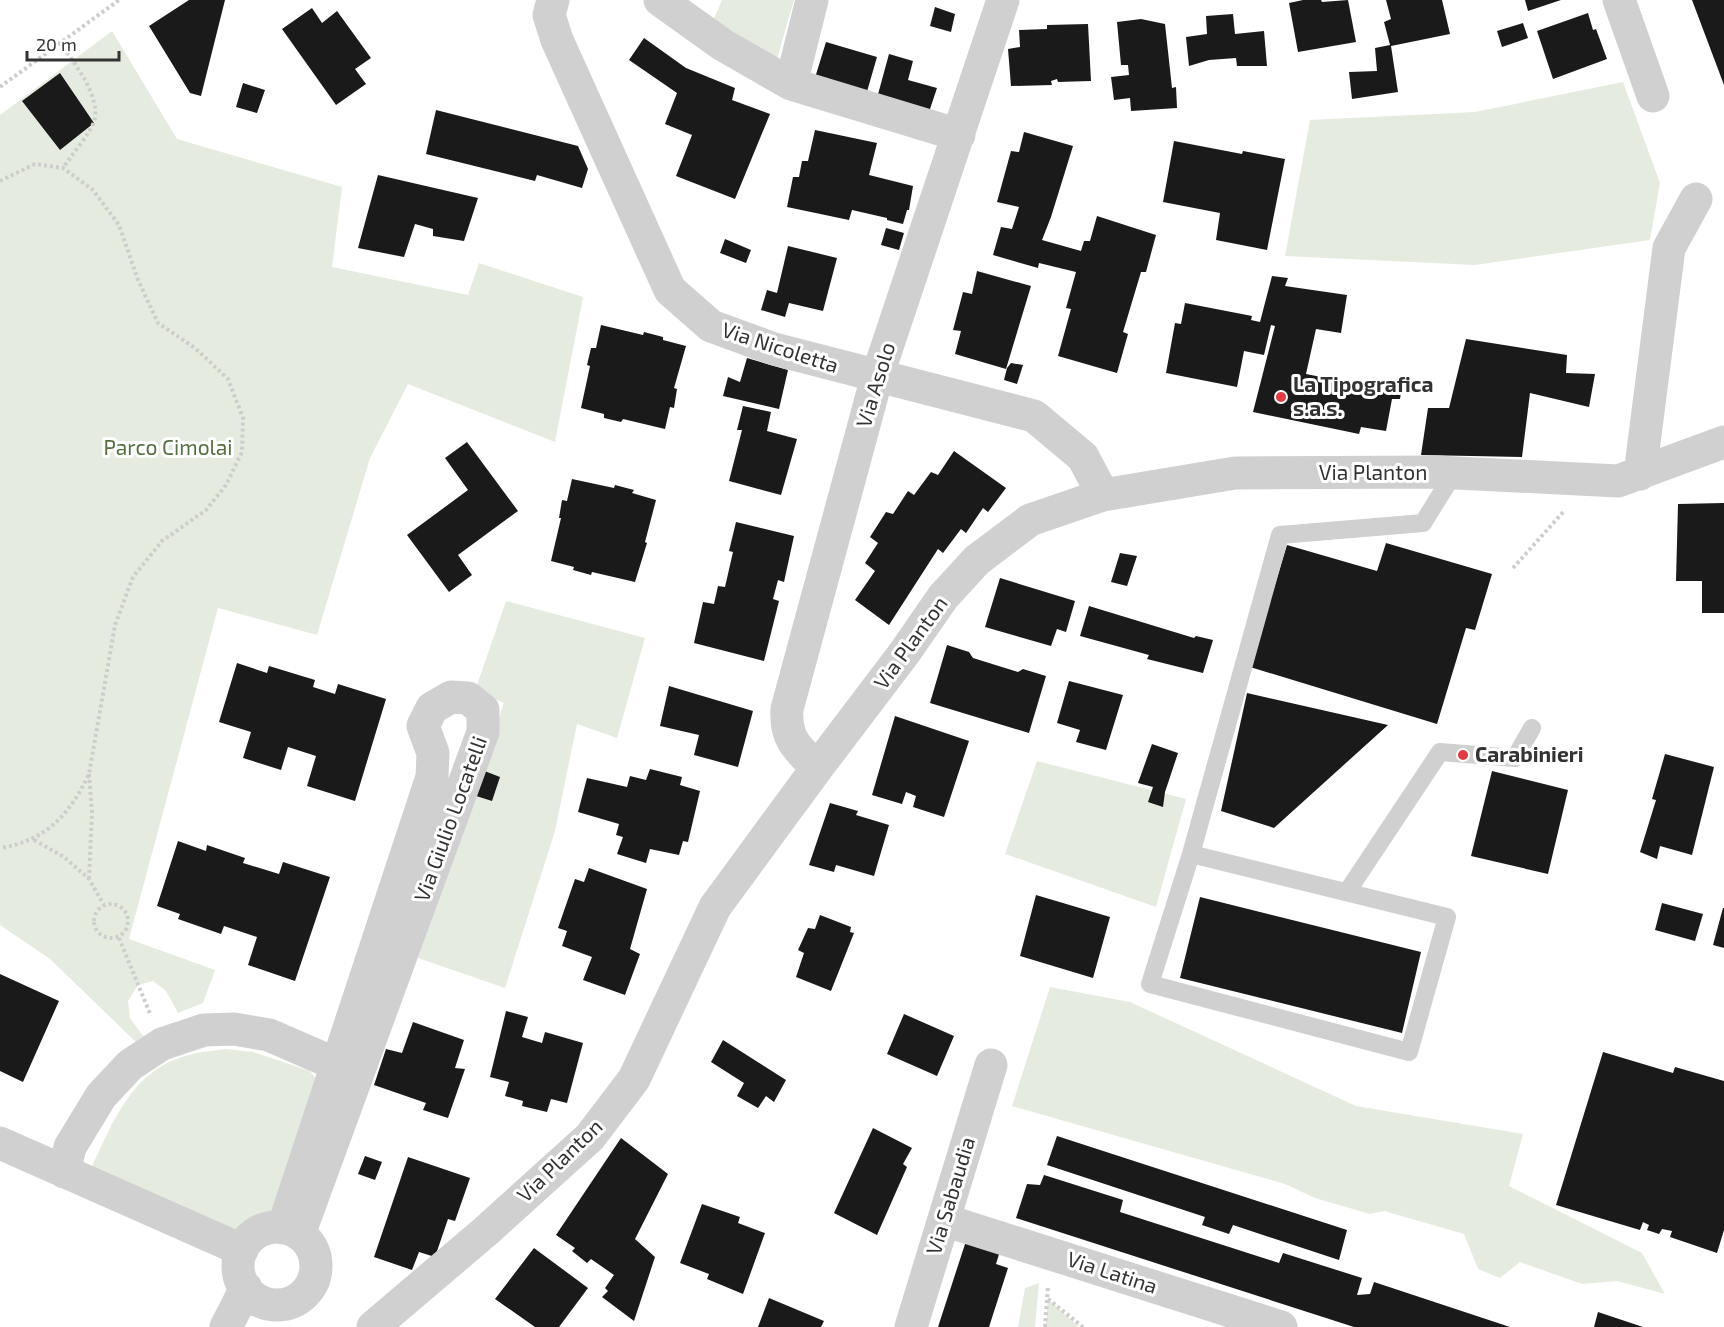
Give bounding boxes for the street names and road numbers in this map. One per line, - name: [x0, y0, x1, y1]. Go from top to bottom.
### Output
- street label: Via Nicoletta: [719, 316, 842, 377]
- street label: Via Asolo: [850, 339, 899, 430]
- street label: Via Planton: [1319, 459, 1427, 484]
- street label: Via Planton: [868, 591, 952, 693]
- street label: Via Giulio Locatelli: [408, 732, 491, 905]
- street label: Via Planton: [511, 1113, 607, 1207]
- street label: Via Sabaudia: [920, 1134, 979, 1257]
- street label: Via Latina: [1064, 1245, 1161, 1298]

